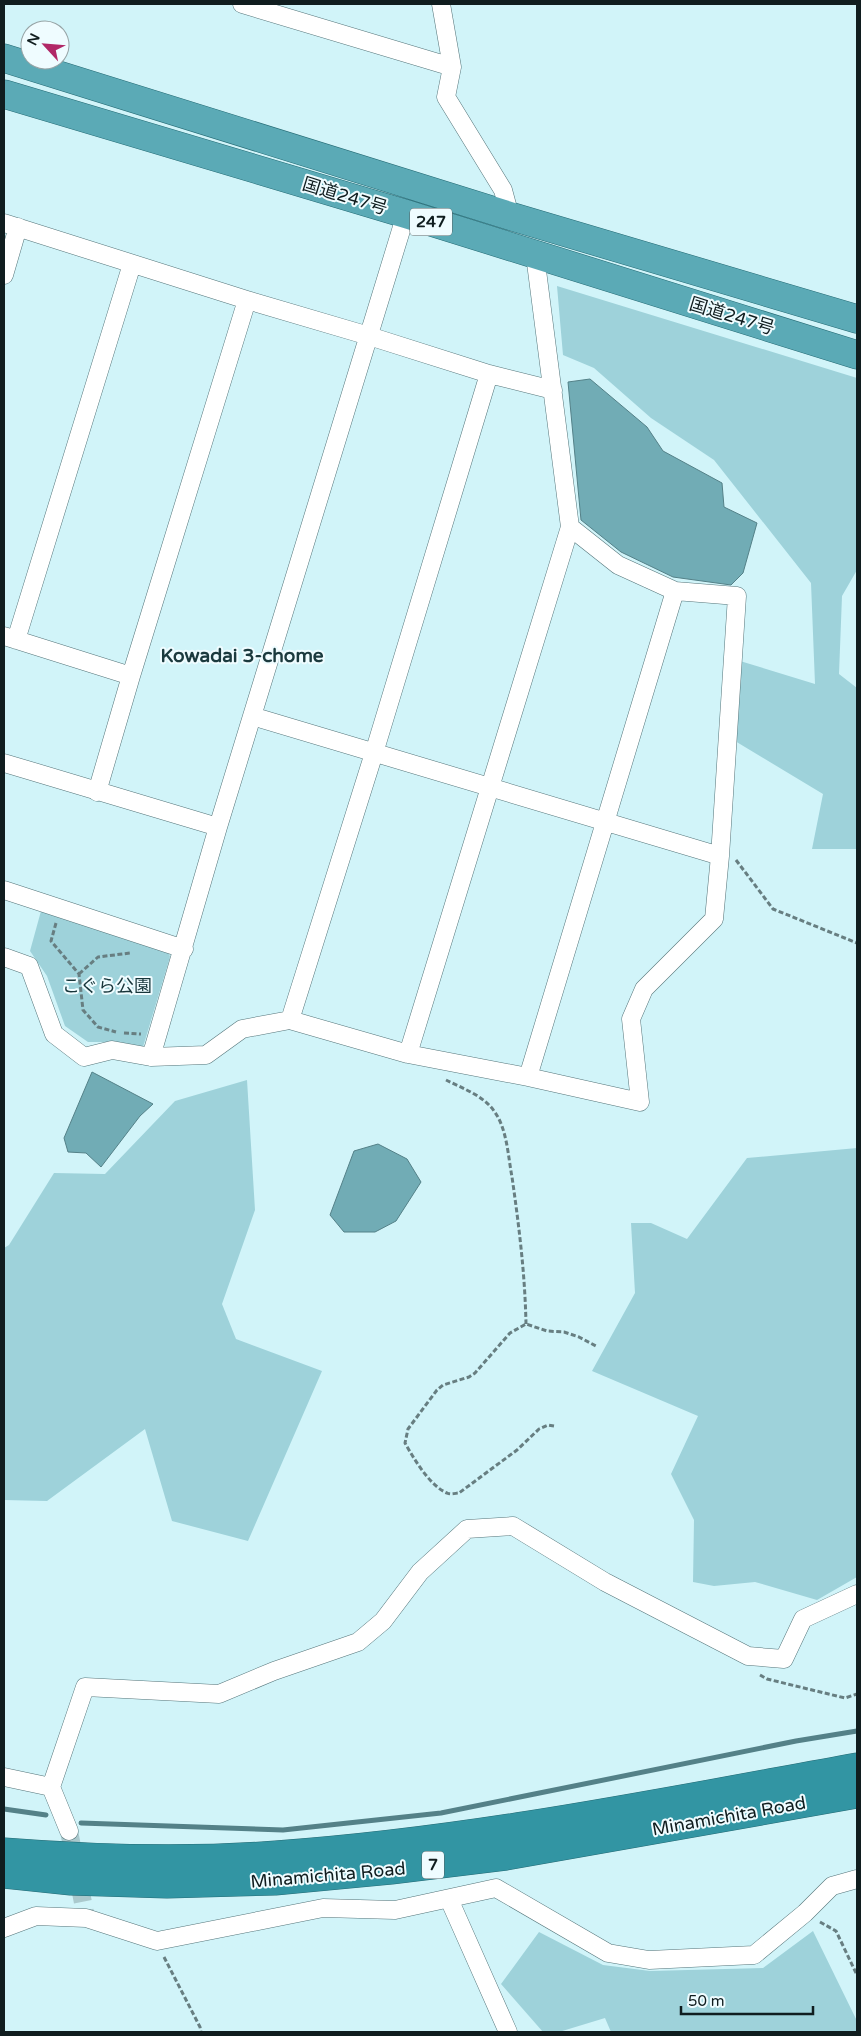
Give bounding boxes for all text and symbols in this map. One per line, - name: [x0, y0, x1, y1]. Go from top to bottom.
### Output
- north arrow: [20, 20, 70, 70]
- text: N: [24, 31, 44, 48]
- street label: 国道247号: [300, 173, 390, 219]
- road number: 247: [410, 208, 452, 236]
- street label: 国道247号: [687, 293, 777, 339]
- district label: Kowadai 3-chome: [160, 645, 324, 667]
- park label: こぐら公園: [62, 975, 152, 997]
- street label: Minamichita Road: [650, 1792, 808, 1840]
- road number: 7: [422, 1852, 444, 1878]
- street label: Minamichita Road: [249, 1857, 407, 1893]
- scale bar: [681, 1984, 814, 2016]
- text: 50 m: [688, 1992, 725, 2010]

